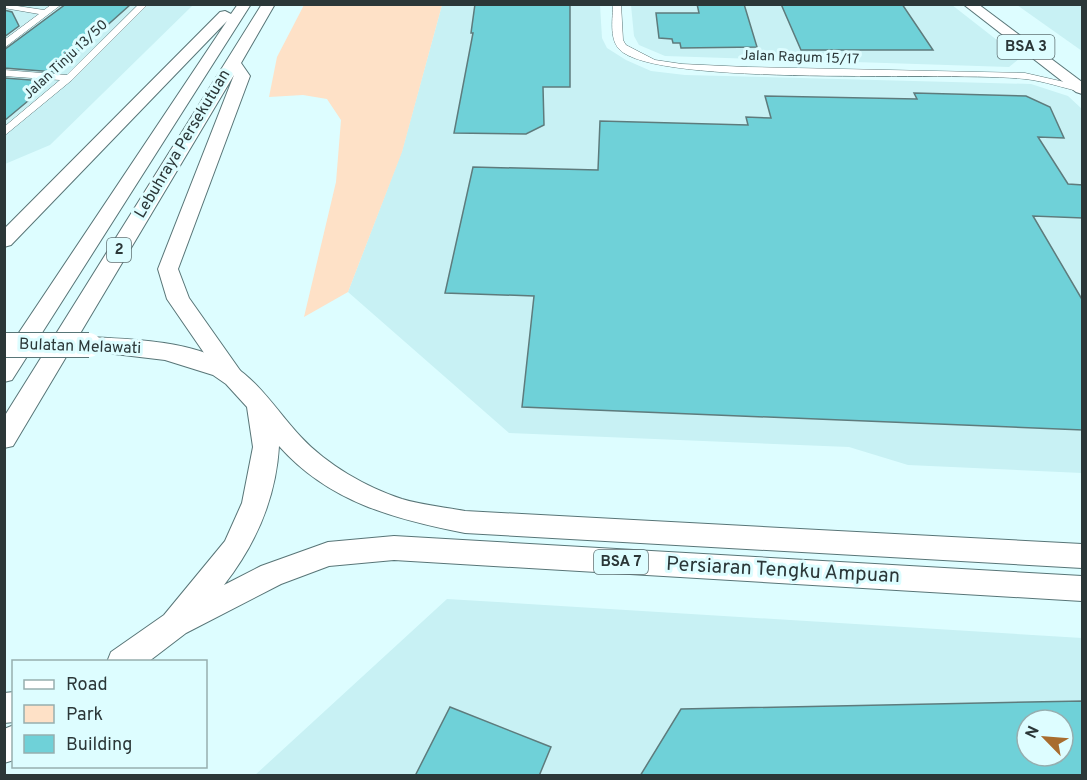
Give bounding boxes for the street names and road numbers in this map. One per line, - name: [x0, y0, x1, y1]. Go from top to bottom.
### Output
- street label: Jalan Tinju 13/50: [20, 17, 112, 103]
- road number: BSA 3: [998, 35, 1054, 59]
- street label: Jalan Ragum 15/17: [741, 47, 859, 69]
- street label: Lebuhraya Persekutuan: [131, 66, 235, 222]
- road number: 2: [107, 238, 131, 262]
- street label: Bulatan Melawati: [19, 335, 141, 359]
- road number: BSA 7: [594, 550, 648, 574]
- street label: Persiaran Tengku Ampuan: [665, 552, 901, 590]

